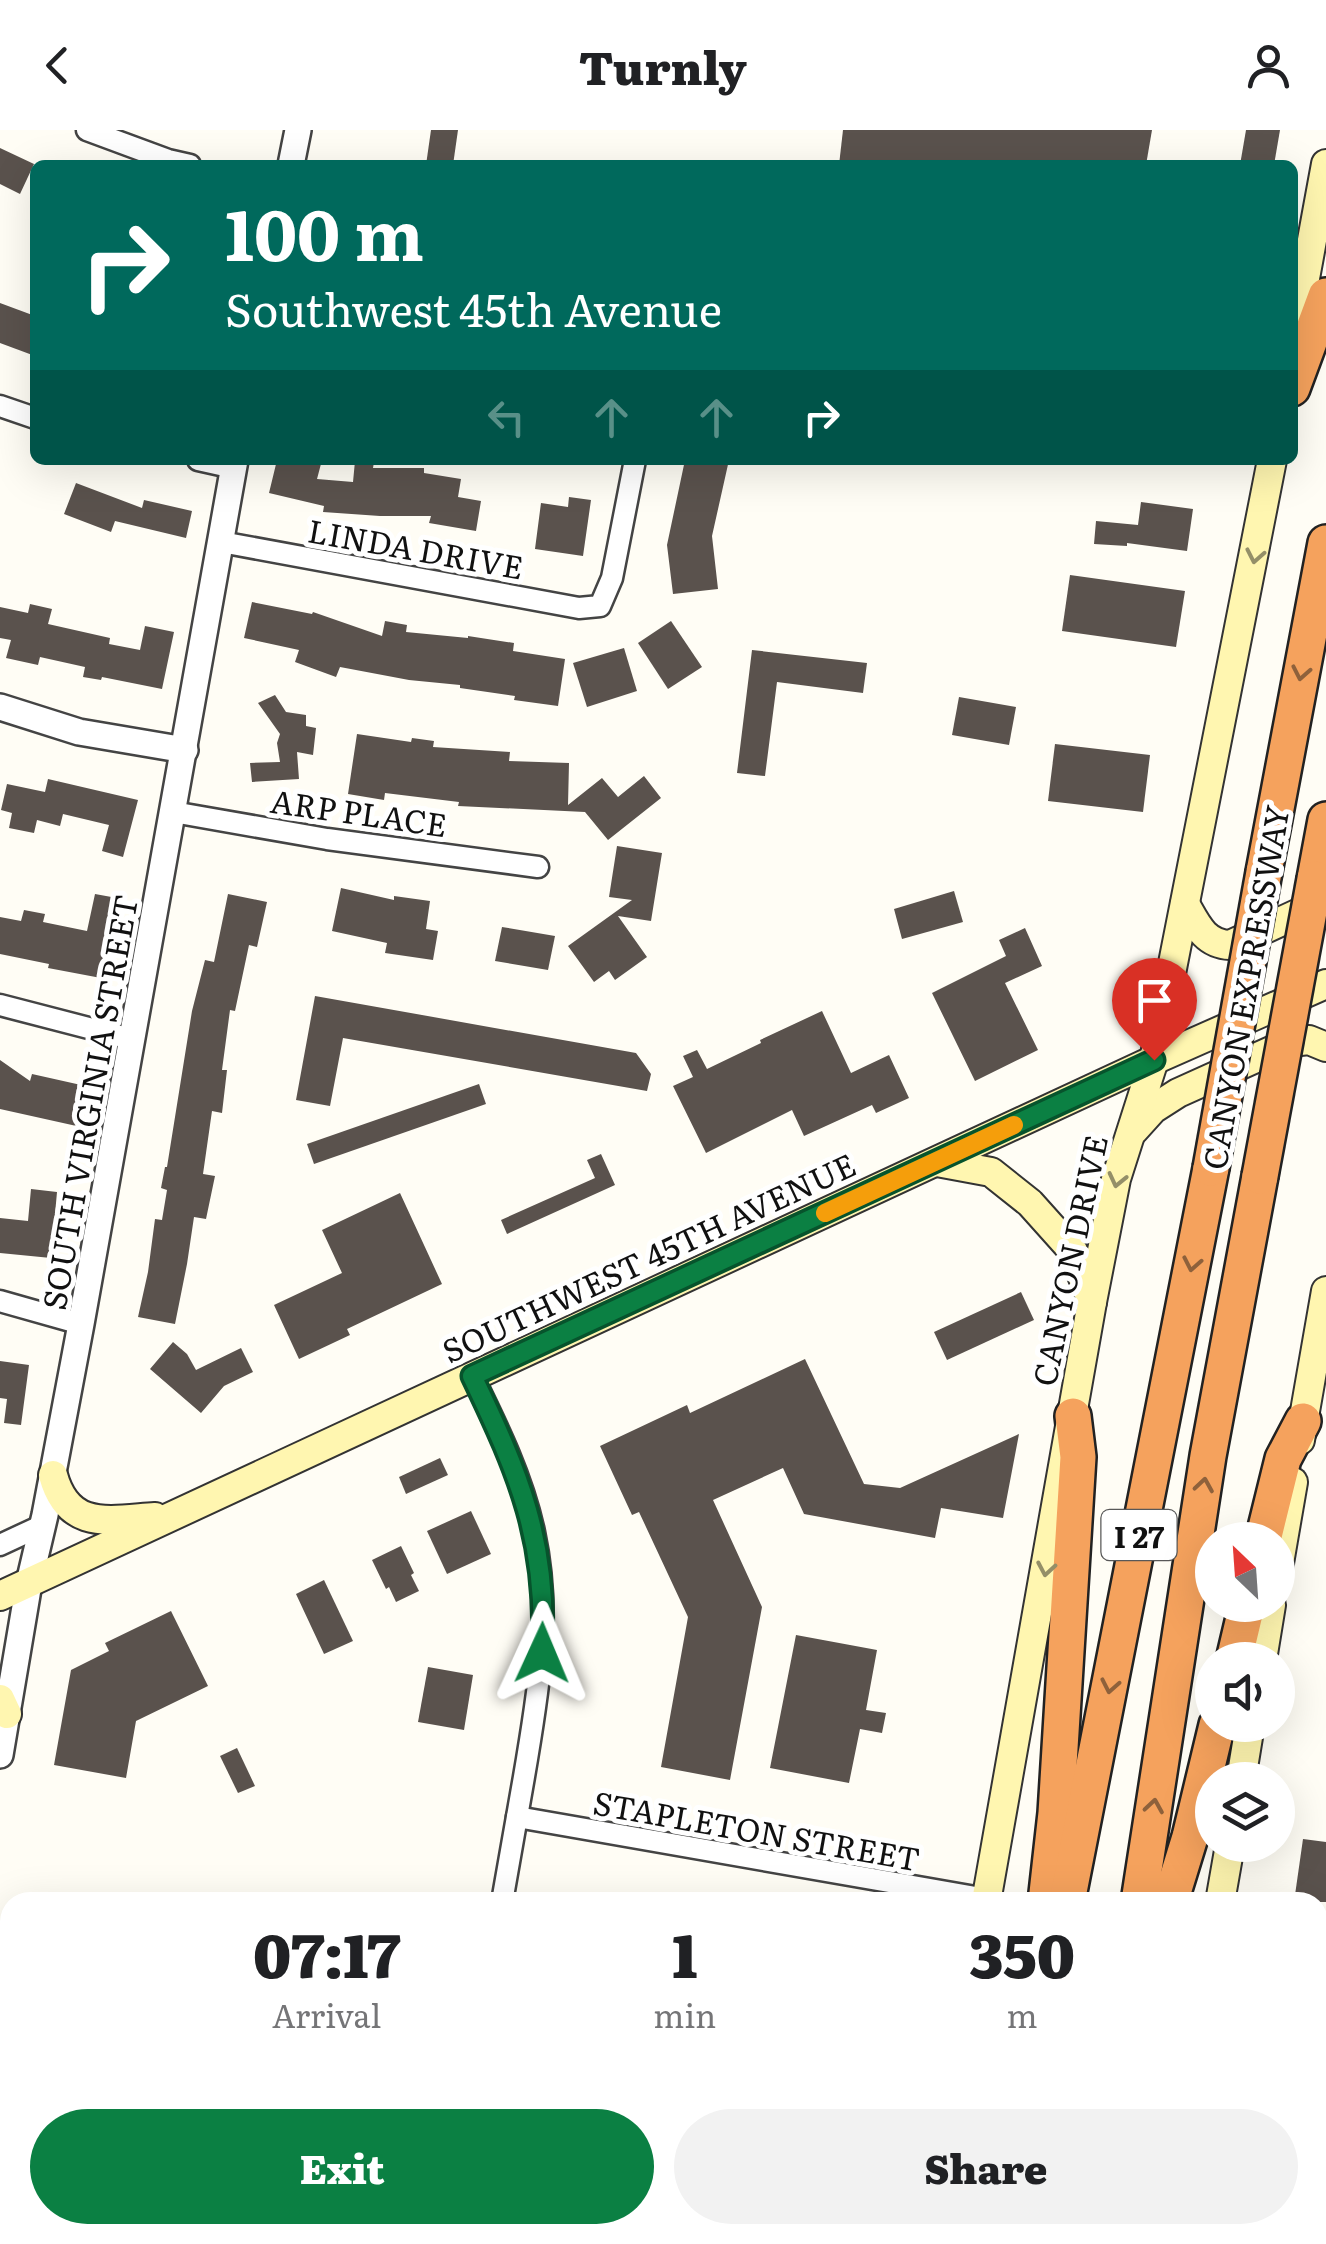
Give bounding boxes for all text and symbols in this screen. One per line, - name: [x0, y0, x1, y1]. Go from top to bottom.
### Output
- text: Turnly: [579, 32, 747, 99]
- icon: back: [30, 38, 85, 93]
- icon: person: [1241, 38, 1296, 93]
- text: 100 m: [225, 179, 424, 283]
- icon: right: [60, 200, 190, 330]
- text: Southwest 45th Avenue: [225, 274, 722, 341]
- icon: left: [479, 390, 534, 445]
- icon: ahead: [584, 390, 639, 445]
- icon: ahead: [689, 390, 744, 445]
- icon: right: [794, 390, 849, 445]
- street label: LINDA DRIVE: [305, 504, 527, 590]
- one-way arrow: [1245, 547, 1266, 564]
- one-way arrow: [1292, 665, 1313, 682]
- street label: ARP PLACE: [268, 775, 450, 847]
- street label: CANYON EXPRESSWAY: [1188, 801, 1300, 1173]
- street label: SOUTH VIRGINIA STREET: [28, 891, 148, 1313]
- pin: [1112, 958, 1197, 1061]
- icon: arrive: [1127, 973, 1182, 1028]
- street label: CANYON DRIVE: [1018, 1130, 1118, 1390]
- street label: SOUTHWEST 45TH AVENUE: [433, 1139, 863, 1373]
- one-way arrow: [1108, 1171, 1129, 1188]
- one-way arrow: [1183, 1255, 1204, 1272]
- one-way arrow: [1193, 1477, 1214, 1493]
- road number: I 27: [1102, 1510, 1176, 1560]
- north arrow: [1195, 1522, 1295, 1622]
- map controls: [1195, 1522, 1295, 1862]
- one-way arrow: [1036, 1561, 1057, 1577]
- position arrow: [490, 1601, 594, 1705]
- button: sound: [1195, 1642, 1295, 1742]
- one-way arrow: [1100, 1677, 1121, 1694]
- button: layers: [1195, 1762, 1295, 1862]
- street label: STAPLETON STREET: [590, 1777, 924, 1881]
- one-way arrow: [1142, 1798, 1163, 1814]
- text: 07:17: [253, 1907, 400, 1996]
- text: 1: [672, 1907, 697, 1996]
- text: 350: [969, 1907, 1075, 1996]
- text: Arrival: [272, 1990, 381, 2038]
- text: min: [653, 1990, 716, 2038]
- text: m: [1007, 1990, 1038, 2038]
- button: Exit: [30, 2109, 654, 2224]
- button: Share: [674, 2109, 1298, 2224]

